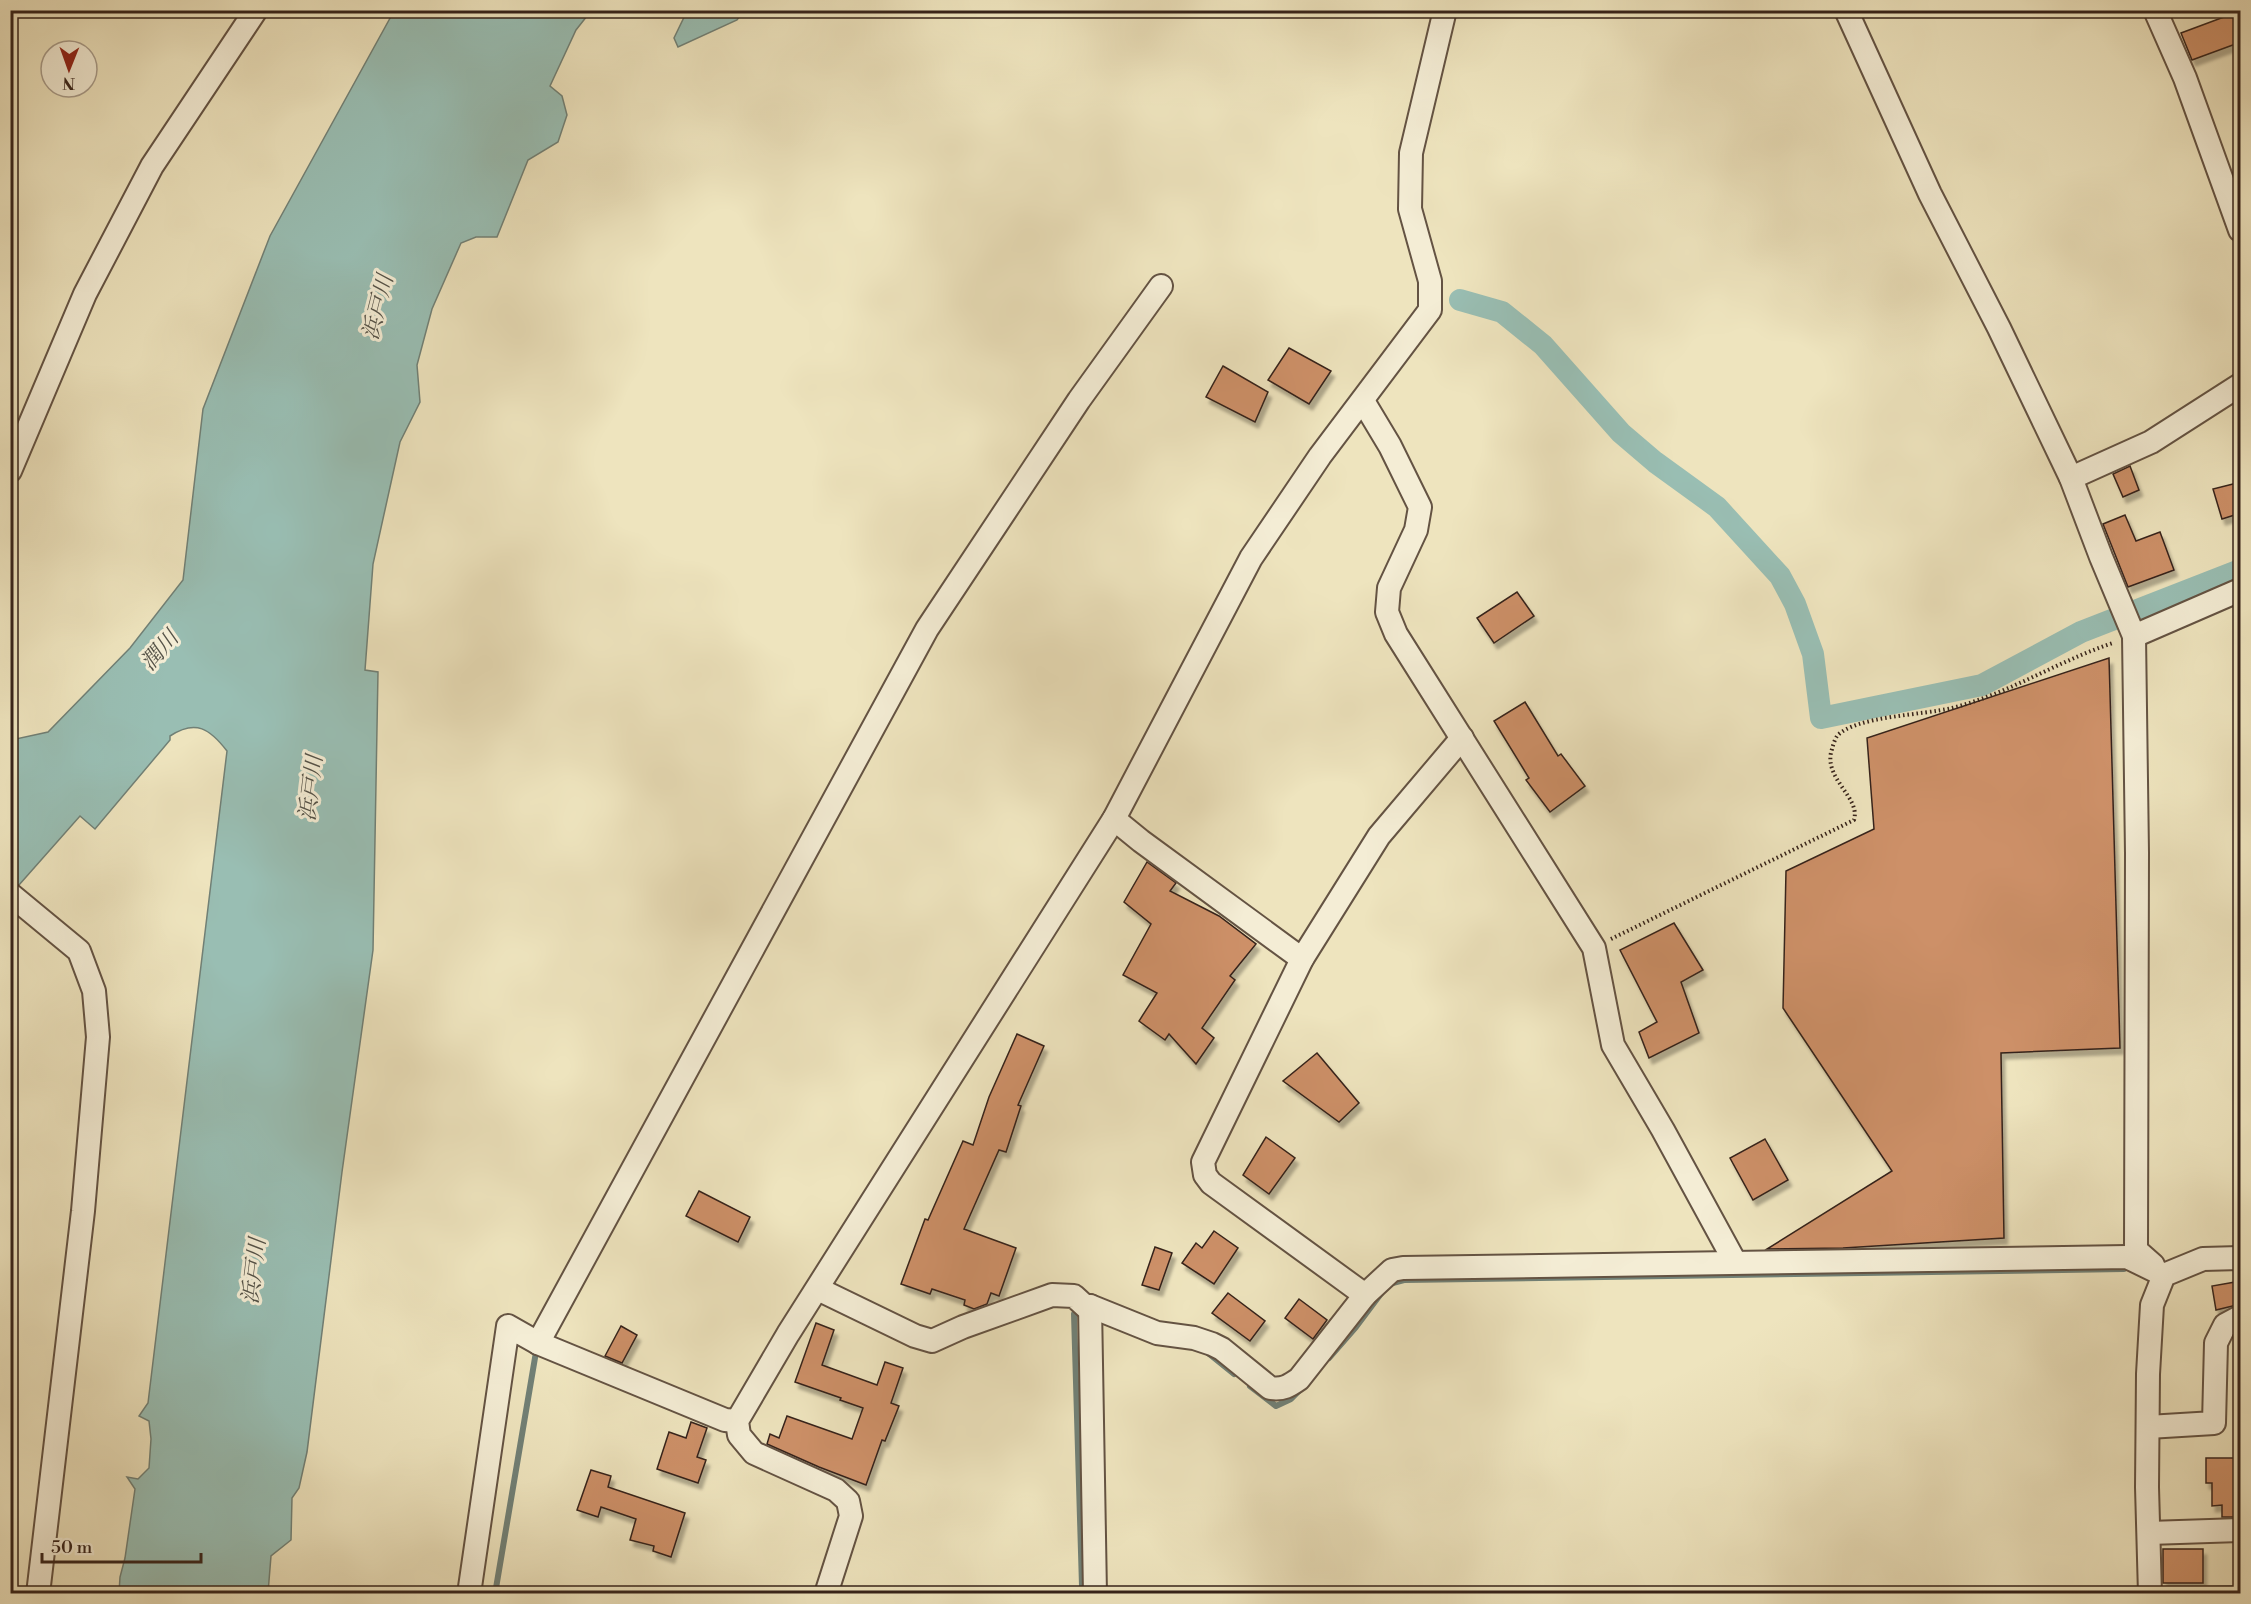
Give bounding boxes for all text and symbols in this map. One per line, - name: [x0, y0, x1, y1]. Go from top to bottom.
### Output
- north arrow: [39, 39, 99, 99]
- text: N: [62, 73, 75, 93]
- water label: 浜戸川: [357, 270, 400, 343]
- water label: 潤川: [136, 624, 186, 676]
- water label: 浜戸川: [294, 752, 329, 823]
- water label: 浜戸川: [237, 1235, 272, 1306]
- scale bar: [42, 1526, 201, 1564]
- text: 50 m: [51, 1536, 93, 1559]

